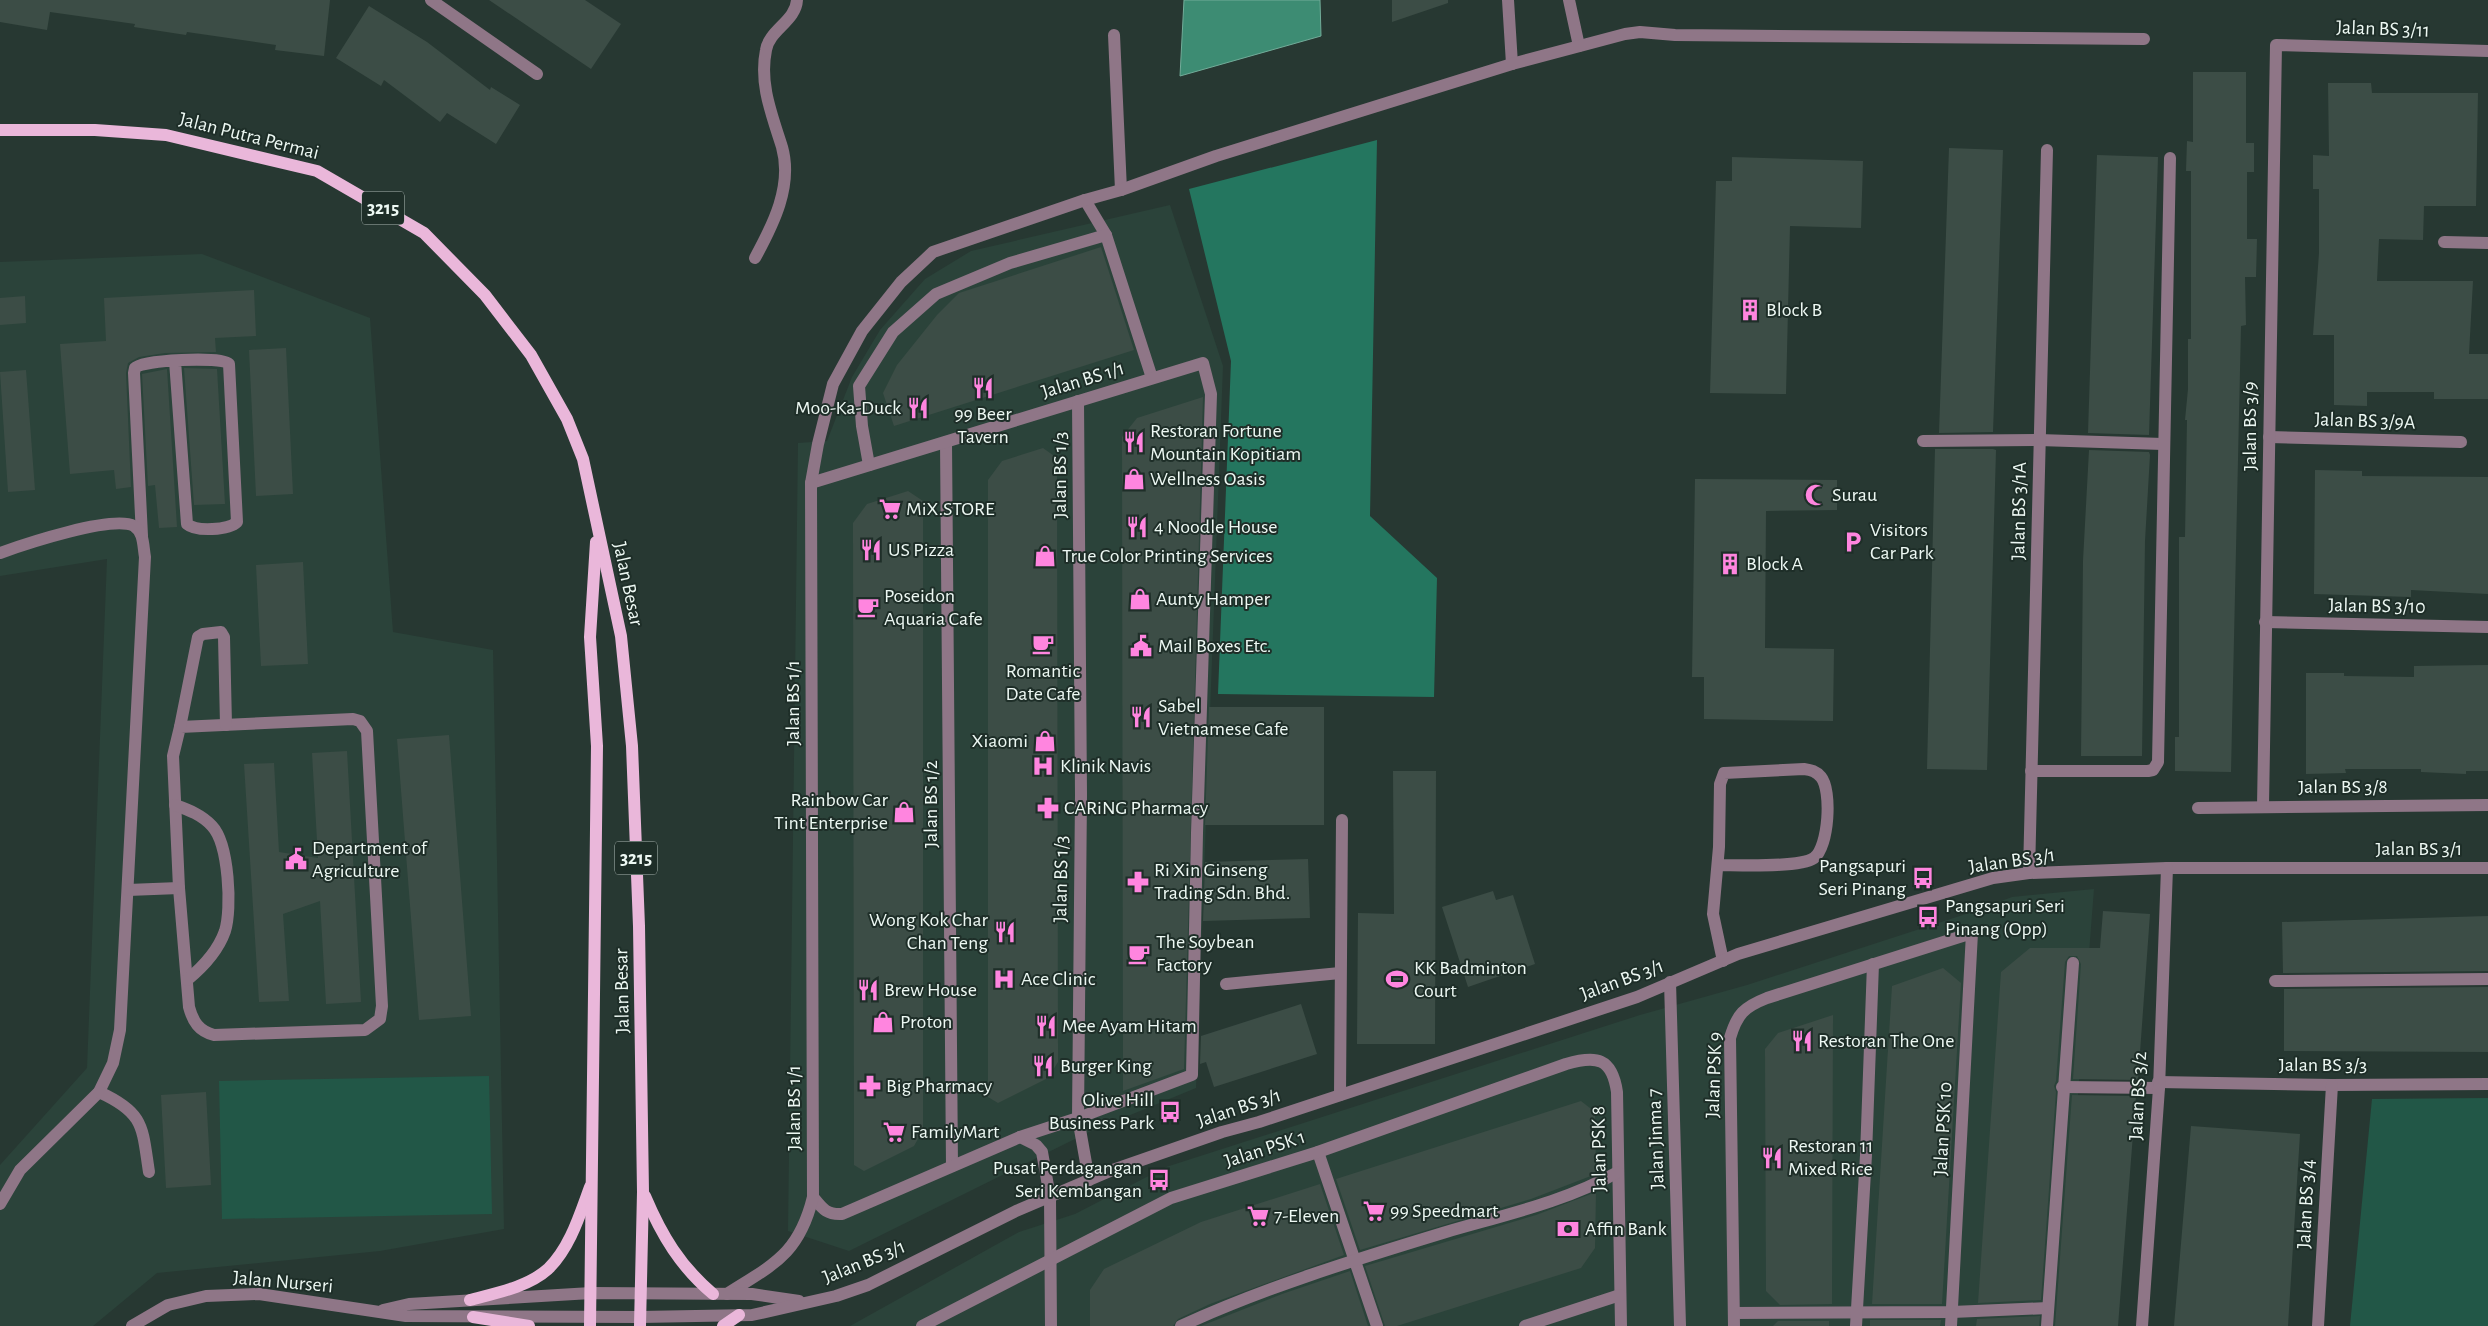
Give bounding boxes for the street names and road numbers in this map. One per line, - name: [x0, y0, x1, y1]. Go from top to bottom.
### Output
- street label: Jalan BS 3/11: [2336, 17, 2430, 41]
- street label: Jalan Putra Permai: [177, 109, 321, 163]
- road number: 3215: [362, 192, 404, 224]
- street label: Jalan BS 1/1: [1039, 358, 1127, 402]
- street label: Jalan BS 3/9: [2240, 381, 2260, 471]
- street label: Jalan BS 3/9A: [2314, 409, 2416, 433]
- street label: Jalan BS 1/3: [1050, 432, 1070, 518]
- street label: Jalan BS 3/1A: [2008, 461, 2030, 560]
- street label: Jalan Besar: [609, 540, 647, 628]
- street label: Jalan BS 3/10: [2328, 595, 2426, 617]
- street label: Jalan BS 1/1: [783, 660, 803, 746]
- street label: Jalan BS 1/2: [921, 760, 941, 848]
- street label: Jalan BS 3/8: [2298, 777, 2388, 797]
- street label: Jalan BS 1/3: [1050, 835, 1072, 923]
- street label: Jalan BS 3/1: [2376, 839, 2462, 859]
- road number: 3215: [615, 841, 657, 874]
- street label: Jalan BS 3/1: [1968, 845, 2056, 877]
- street label: Jalan Besar: [611, 948, 633, 1034]
- street label: Jalan BS 3/1: [1578, 956, 1666, 1004]
- street label: Jalan PSK 9: [1703, 1032, 1725, 1118]
- street label: Jalan BS 3/2: [2126, 1051, 2150, 1141]
- street label: Jalan BS 3/3: [2279, 1055, 2367, 1075]
- street label: Jalan BS 1/1: [784, 1065, 804, 1151]
- street label: Jalan PSK 10: [1931, 1081, 1955, 1177]
- street label: Jalan BS 3/1: [1195, 1085, 1283, 1131]
- street label: Jalan Jinma 7: [1644, 1088, 1668, 1190]
- street label: Jalan PSK 8: [1588, 1106, 1610, 1192]
- street label: Jalan PSK 1: [1222, 1127, 1308, 1171]
- street label: Jalan BS 3/4: [2294, 1159, 2318, 1249]
- street label: Jalan BS 3/1: [820, 1236, 908, 1288]
- street label: Jalan Nurseri: [232, 1268, 334, 1296]

